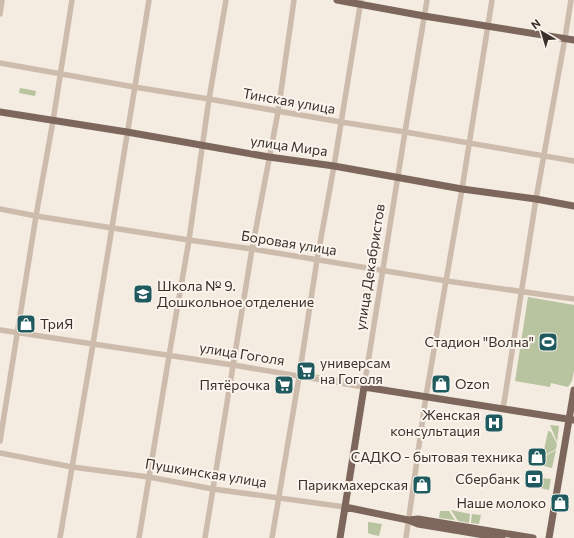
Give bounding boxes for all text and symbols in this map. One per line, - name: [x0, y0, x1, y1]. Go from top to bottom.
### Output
- north arrow: [522, 12, 562, 52]
- text: N: [528, 16, 543, 31]
- street label: Тинская улица: [241, 84, 337, 117]
- street label: улица Мира: [249, 132, 329, 159]
- street label: улица Декабристов: [351, 202, 388, 331]
- street label: Боровая улица: [240, 227, 338, 258]
- place label: Школа № 9. Дошкольное отделение: [157, 277, 314, 310]
- school or university icon: Школа № 9. Дошкольное отделение: [132, 283, 154, 305]
- shop icon: ТриЯ: [15, 313, 37, 335]
- place label: ТриЯ: [40, 315, 73, 332]
- sports icon: Стадион "Волна": [537, 331, 559, 353]
- place label: Стадион "Волна": [425, 333, 534, 350]
- street label: улица Гоголя: [198, 338, 286, 369]
- place label: универсам на Гоголя: [320, 354, 390, 387]
- supermarket icon: универсам на Гоголя: [295, 360, 317, 382]
- shop icon: Ozon: [430, 373, 452, 395]
- supermarket icon: Пятёрочка: [273, 374, 295, 396]
- place label: Ozon: [455, 375, 490, 392]
- place label: Пятёрочка: [200, 376, 270, 393]
- place label: Женская консультация: [390, 406, 480, 439]
- hospital icon: Женская консультация: [483, 412, 505, 434]
- shop icon: САДКО - бытовая техника: [526, 446, 548, 468]
- place label: САДКО - бытовая техника: [351, 448, 523, 465]
- street label: Пушкинская улица: [144, 455, 268, 491]
- bank icon: Сбербанк: [523, 468, 545, 490]
- place label: Сбербанк: [455, 470, 520, 487]
- shop icon: Парикмахерская: [411, 474, 433, 496]
- place label: Парикмахерская: [298, 476, 408, 493]
- shop icon: Наше молоко: [549, 492, 571, 514]
- place label: Наше молоко: [456, 494, 546, 511]

